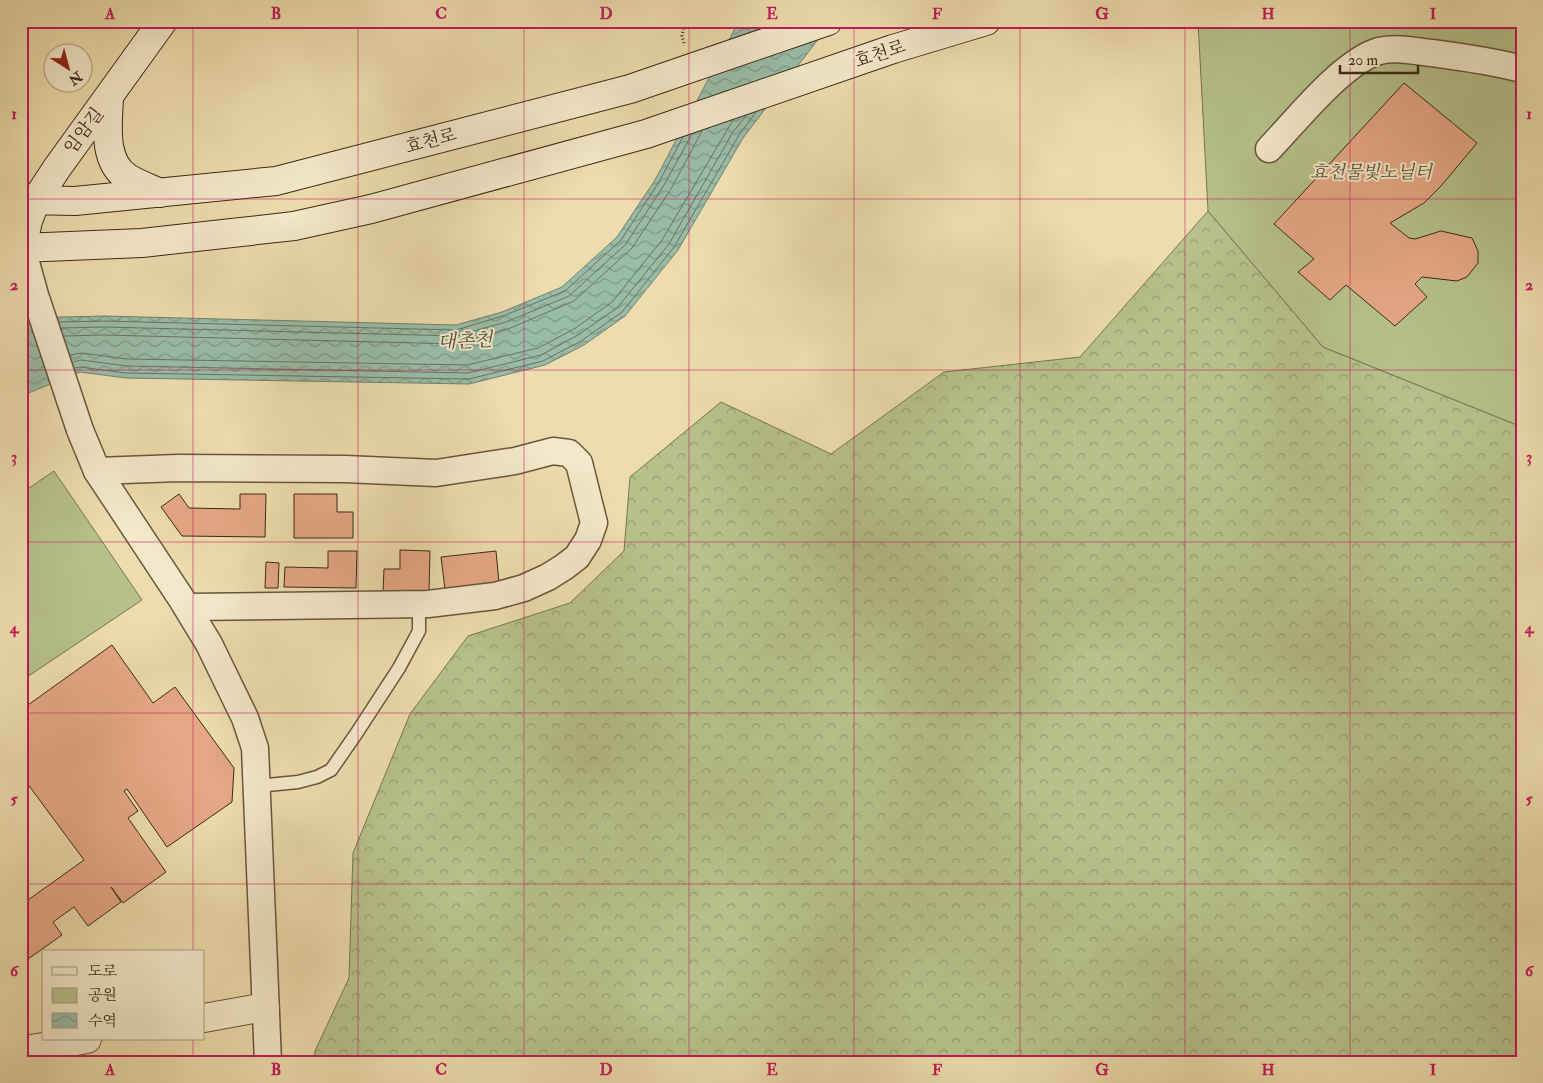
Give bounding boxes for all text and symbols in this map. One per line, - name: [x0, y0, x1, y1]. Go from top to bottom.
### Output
- text: A: [104, 4, 116, 24]
- text: B: [271, 4, 281, 24]
- text: C: [435, 4, 447, 24]
- text: D: [599, 4, 613, 24]
- text: E: [766, 4, 778, 24]
- text: F: [932, 4, 942, 24]
- text: G: [1095, 4, 1109, 24]
- text: H: [1261, 4, 1275, 24]
- text: I: [1430, 4, 1437, 24]
- street label: 효천로: [852, 35, 908, 73]
- north arrow: [42, 42, 92, 92]
- scale bar: [1340, 42, 1418, 74]
- text: 20 m: [1348, 51, 1378, 70]
- text: N: [65, 67, 86, 89]
- street label: 임암길: [59, 103, 109, 159]
- text: 1: [11, 104, 17, 124]
- text: 1: [1526, 104, 1532, 124]
- street label: 효천로: [403, 123, 459, 159]
- park label: 효천물빛노닐터: [1310, 161, 1433, 184]
- text: 2: [10, 275, 18, 295]
- text: 2: [1525, 275, 1533, 295]
- water label: 대촌천: [437, 327, 495, 354]
- text: 3: [11, 447, 17, 467]
- text: 3: [1526, 447, 1532, 467]
- text: 4: [9, 618, 20, 638]
- text: 4: [1524, 618, 1535, 638]
- text: 5: [10, 789, 18, 809]
- text: 5: [1525, 789, 1533, 809]
- legend: [42, 950, 205, 1040]
- text: 6: [10, 961, 20, 981]
- text: 6: [1525, 961, 1535, 981]
- text: 도로: [88, 962, 117, 981]
- text: 공원: [88, 986, 117, 1005]
- text: 수역: [88, 1012, 117, 1031]
- text: A: [104, 1060, 116, 1080]
- text: B: [271, 1060, 281, 1080]
- text: C: [435, 1060, 447, 1080]
- text: D: [599, 1060, 613, 1080]
- text: E: [766, 1060, 778, 1080]
- text: F: [932, 1060, 942, 1080]
- text: G: [1095, 1060, 1109, 1080]
- text: H: [1261, 1060, 1275, 1080]
- text: I: [1430, 1060, 1437, 1080]

